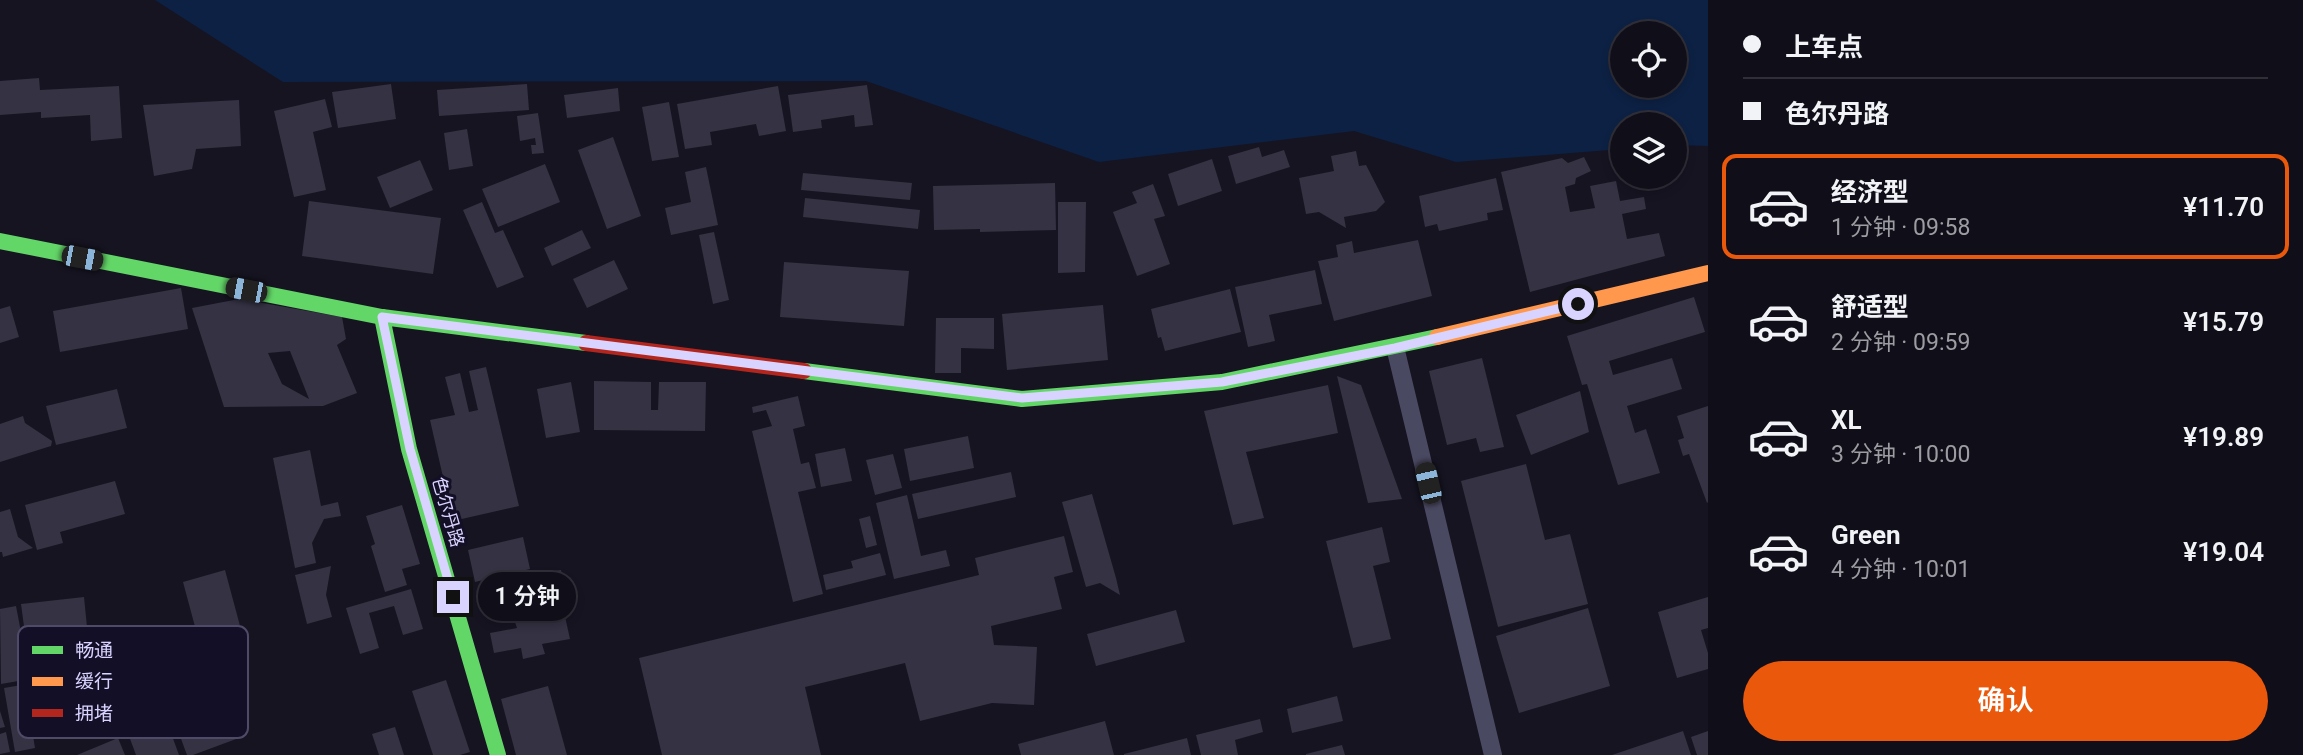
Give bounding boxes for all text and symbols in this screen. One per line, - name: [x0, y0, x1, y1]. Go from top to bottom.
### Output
- map controls: [1610, 21, 1687, 189]
- button: locate: [1610, 21, 1687, 98]
- text: 上车点: [1785, 32, 1863, 62]
- text: 色尔丹路: [1785, 99, 1889, 129]
- button: layers: [1610, 112, 1687, 189]
- icon: car: [1747, 175, 1810, 238]
- text: 经济型: [1831, 177, 1909, 207]
- text: ¥11.70: [2183, 192, 2264, 222]
- text: 1 分钟 · 09:58: [1831, 214, 1970, 241]
- car: [60, 244, 105, 272]
- car: [224, 276, 269, 304]
- route start: [1562, 288, 1594, 320]
- icon: car: [1747, 290, 1810, 353]
- text: 舒适型: [1831, 292, 1909, 322]
- text: ¥15.79: [2183, 307, 2264, 337]
- text: 2 分钟 · 09:59: [1831, 329, 1970, 356]
- icon: car: [1747, 405, 1810, 468]
- text: XL: [1831, 405, 1862, 435]
- text: ¥19.89: [2183, 422, 2264, 452]
- text: 3 分钟 · 10:00: [1831, 441, 1970, 468]
- car: [1414, 460, 1443, 506]
- street label: 色尔丹路: [428, 474, 468, 549]
- icon: car: [1747, 520, 1810, 583]
- text: Green: [1831, 520, 1901, 550]
- text: ¥19.04: [2183, 537, 2264, 567]
- text: 4 分钟 · 10:01: [1831, 556, 1970, 583]
- callout: 1 分钟: [477, 572, 576, 622]
- route end: [437, 581, 469, 613]
- text: 1 分钟: [495, 583, 559, 610]
- legend: [18, 626, 248, 738]
- text: 畅通: [75, 639, 113, 662]
- button: 确认: [1743, 661, 2268, 741]
- text: 缓行: [75, 670, 113, 693]
- text: 拥堵: [75, 702, 113, 725]

